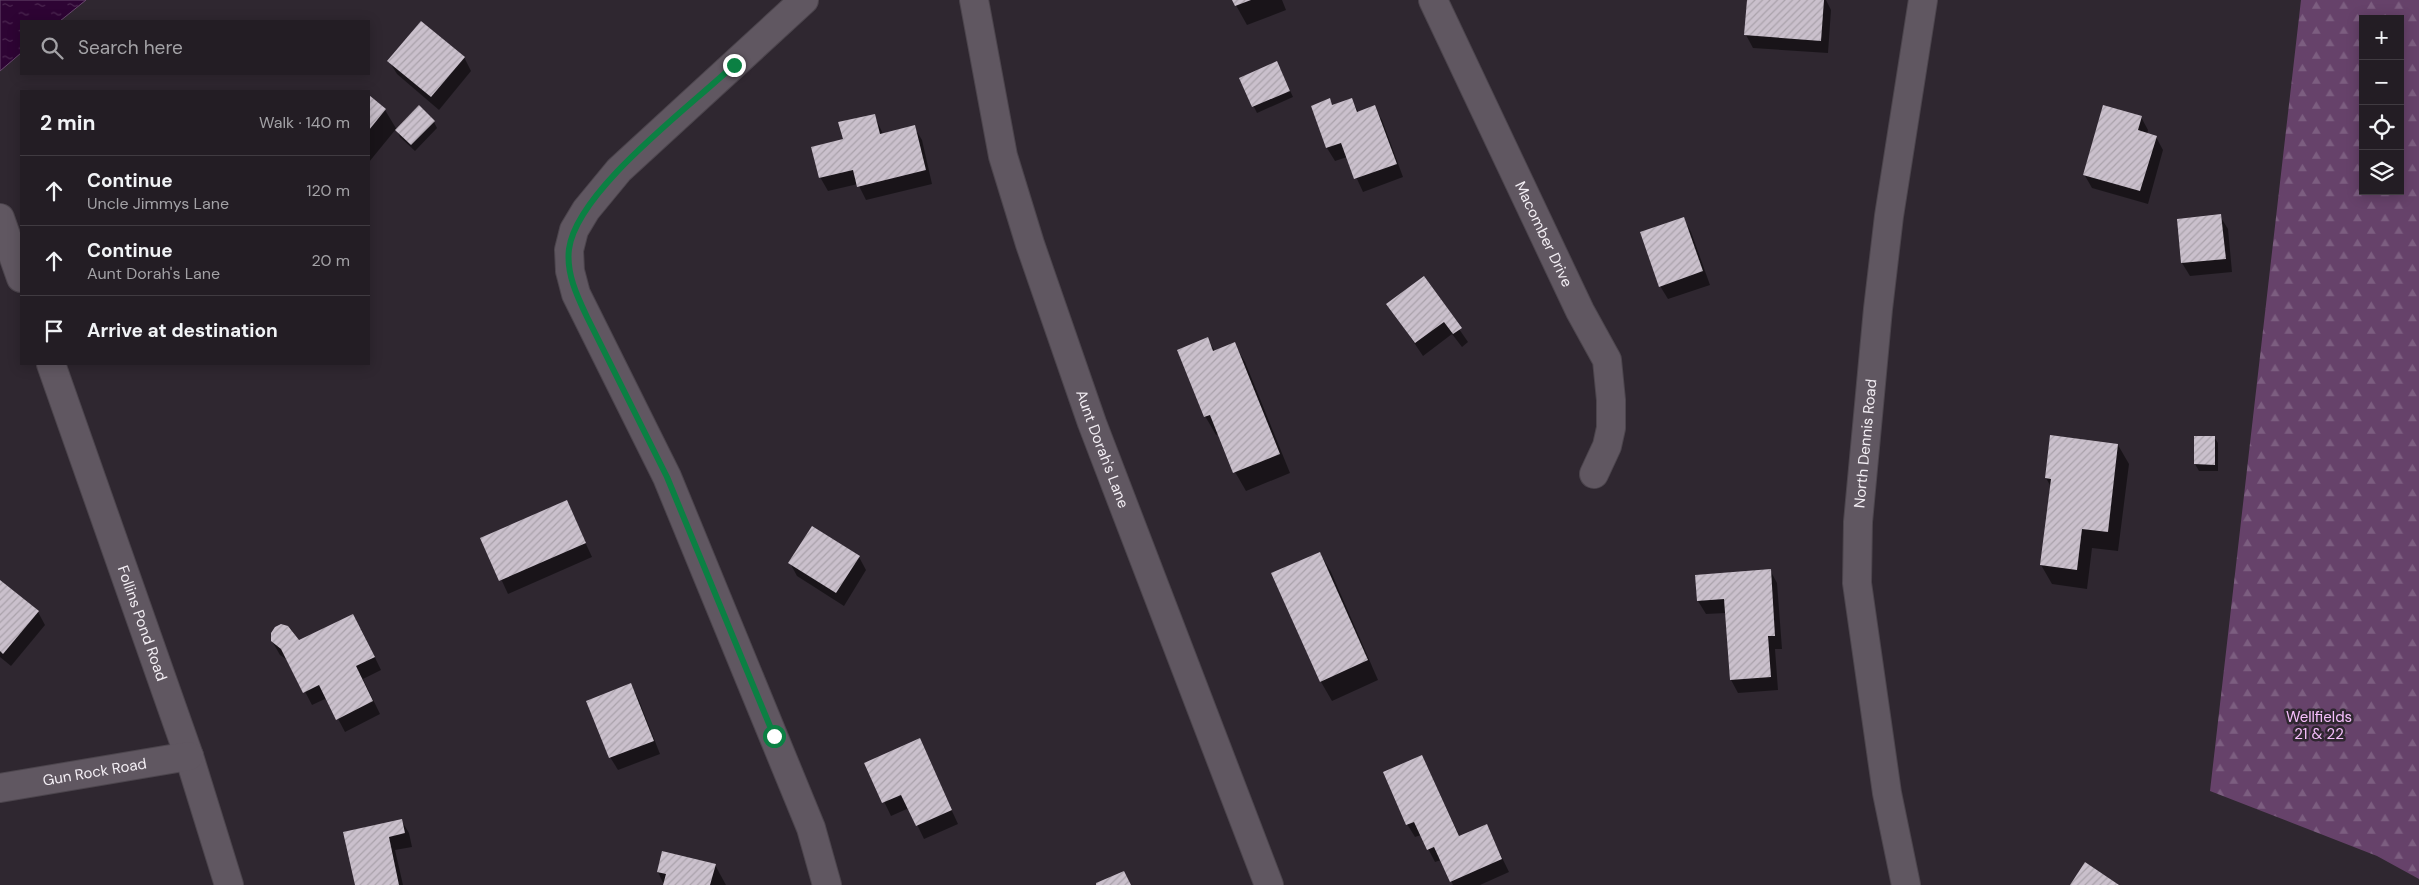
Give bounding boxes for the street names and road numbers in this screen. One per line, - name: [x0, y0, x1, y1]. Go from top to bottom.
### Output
- street label: Macomber Drive: [1510, 178, 1577, 290]
- street label: North Dennis Road: [1849, 378, 1881, 509]
- street label: Aunt Dorah's Lane: [1071, 387, 1134, 511]
- street label: Follins Pond Road: [113, 563, 172, 684]
- street label: Gun Rock Road: [41, 753, 148, 791]

